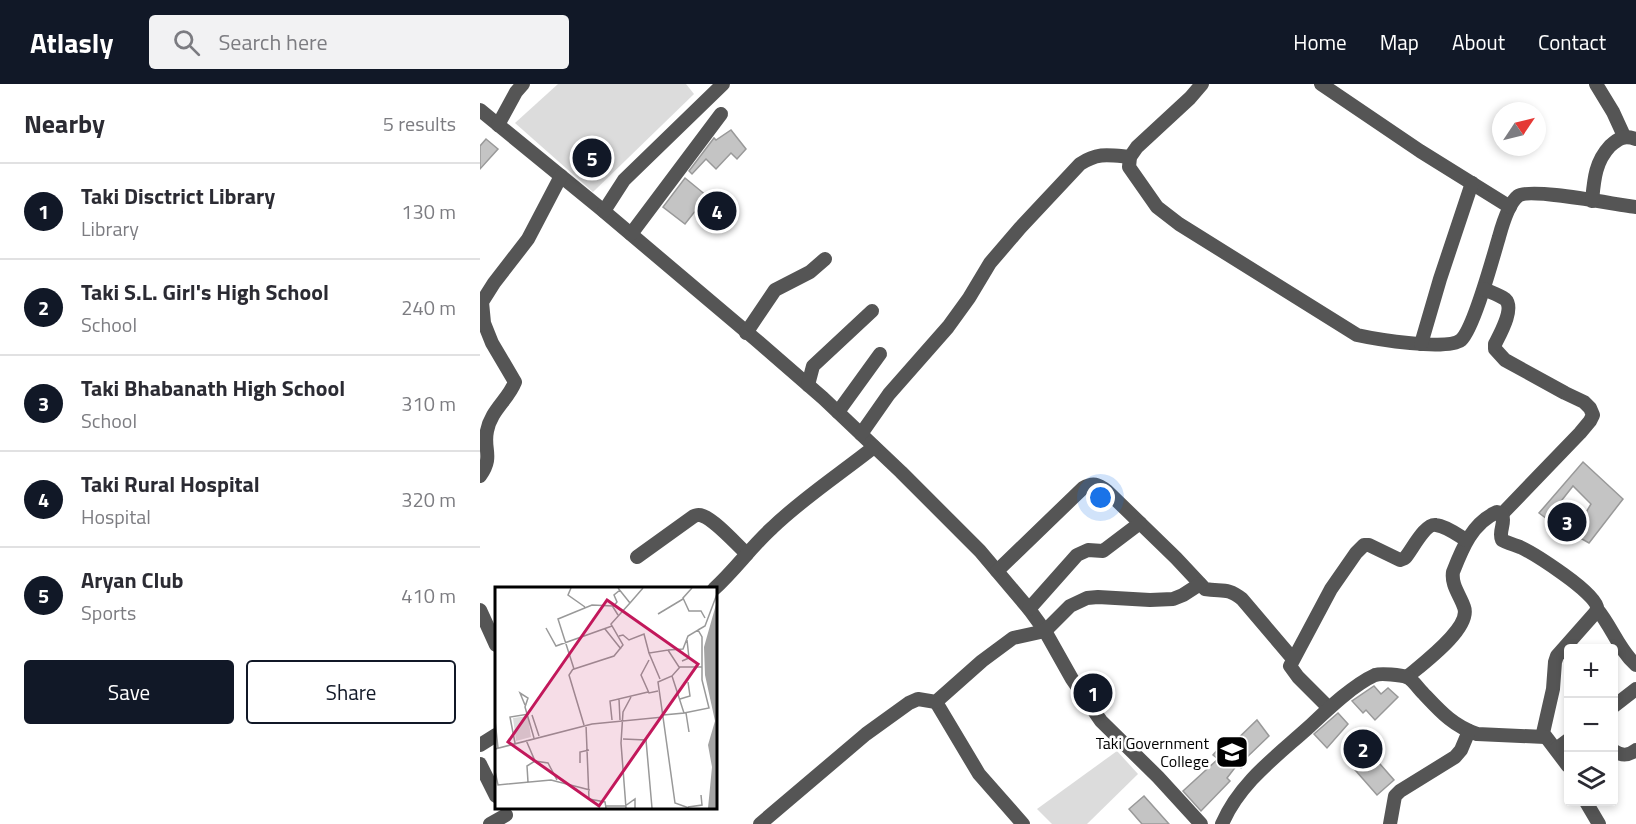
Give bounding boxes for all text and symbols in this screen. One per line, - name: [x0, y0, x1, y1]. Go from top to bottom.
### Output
- search box: [149, 15, 569, 69]
- text: Atlasly: [30, 21, 113, 64]
- text: Search here: [218, 25, 328, 59]
- icon: search: [170, 26, 203, 59]
- text: Home: [1293, 26, 1347, 58]
- text: Map: [1380, 26, 1419, 58]
- text: About: [1452, 26, 1505, 58]
- text: Contact: [1538, 26, 1606, 58]
- north arrow: [1492, 102, 1546, 156]
- text: Nearby: [24, 104, 105, 143]
- text: 5 results: [383, 108, 456, 139]
- pin: 5: [572, 136, 612, 181]
- text: Taki Disctrict Library: [81, 179, 275, 213]
- pin: 4: [698, 188, 736, 234]
- text: 1: [38, 196, 49, 227]
- text: 130 m: [401, 196, 456, 227]
- text: Library: [81, 213, 139, 244]
- text: Taki S.L. Girl's High School: [81, 275, 329, 309]
- text: 2: [38, 292, 49, 323]
- text: 240 m: [401, 292, 456, 323]
- text: School: [81, 309, 137, 340]
- text: Taki Bhabanath High School: [81, 371, 345, 405]
- text: 3: [38, 388, 49, 419]
- text: 310 m: [401, 388, 456, 419]
- text: School: [81, 405, 137, 436]
- text: Taki Rural Hospital: [81, 467, 260, 501]
- your location: [1086, 483, 1115, 512]
- text: 4: [38, 484, 49, 515]
- text: 320 m: [401, 484, 456, 515]
- pin: 3: [1548, 500, 1586, 544]
- text: Hospital: [81, 501, 151, 532]
- text: Aryan Club: [81, 563, 184, 597]
- text: 5: [38, 580, 49, 611]
- text: 410 m: [401, 580, 456, 611]
- inset map: [495, 587, 717, 809]
- text: Sports: [81, 597, 136, 628]
- map controls: [1564, 644, 1618, 806]
- button: +: [1564, 644, 1618, 698]
- button: Save: [24, 660, 234, 724]
- button: Share: [246, 660, 456, 724]
- pin: 1: [1074, 670, 1112, 716]
- button: −: [1564, 698, 1618, 752]
- pin: 2: [1344, 726, 1382, 772]
- place label: Taki Government College: [1096, 731, 1209, 773]
- school or university icon: Taki Government College: [1214, 734, 1250, 770]
- button: layers: [1564, 752, 1618, 806]

